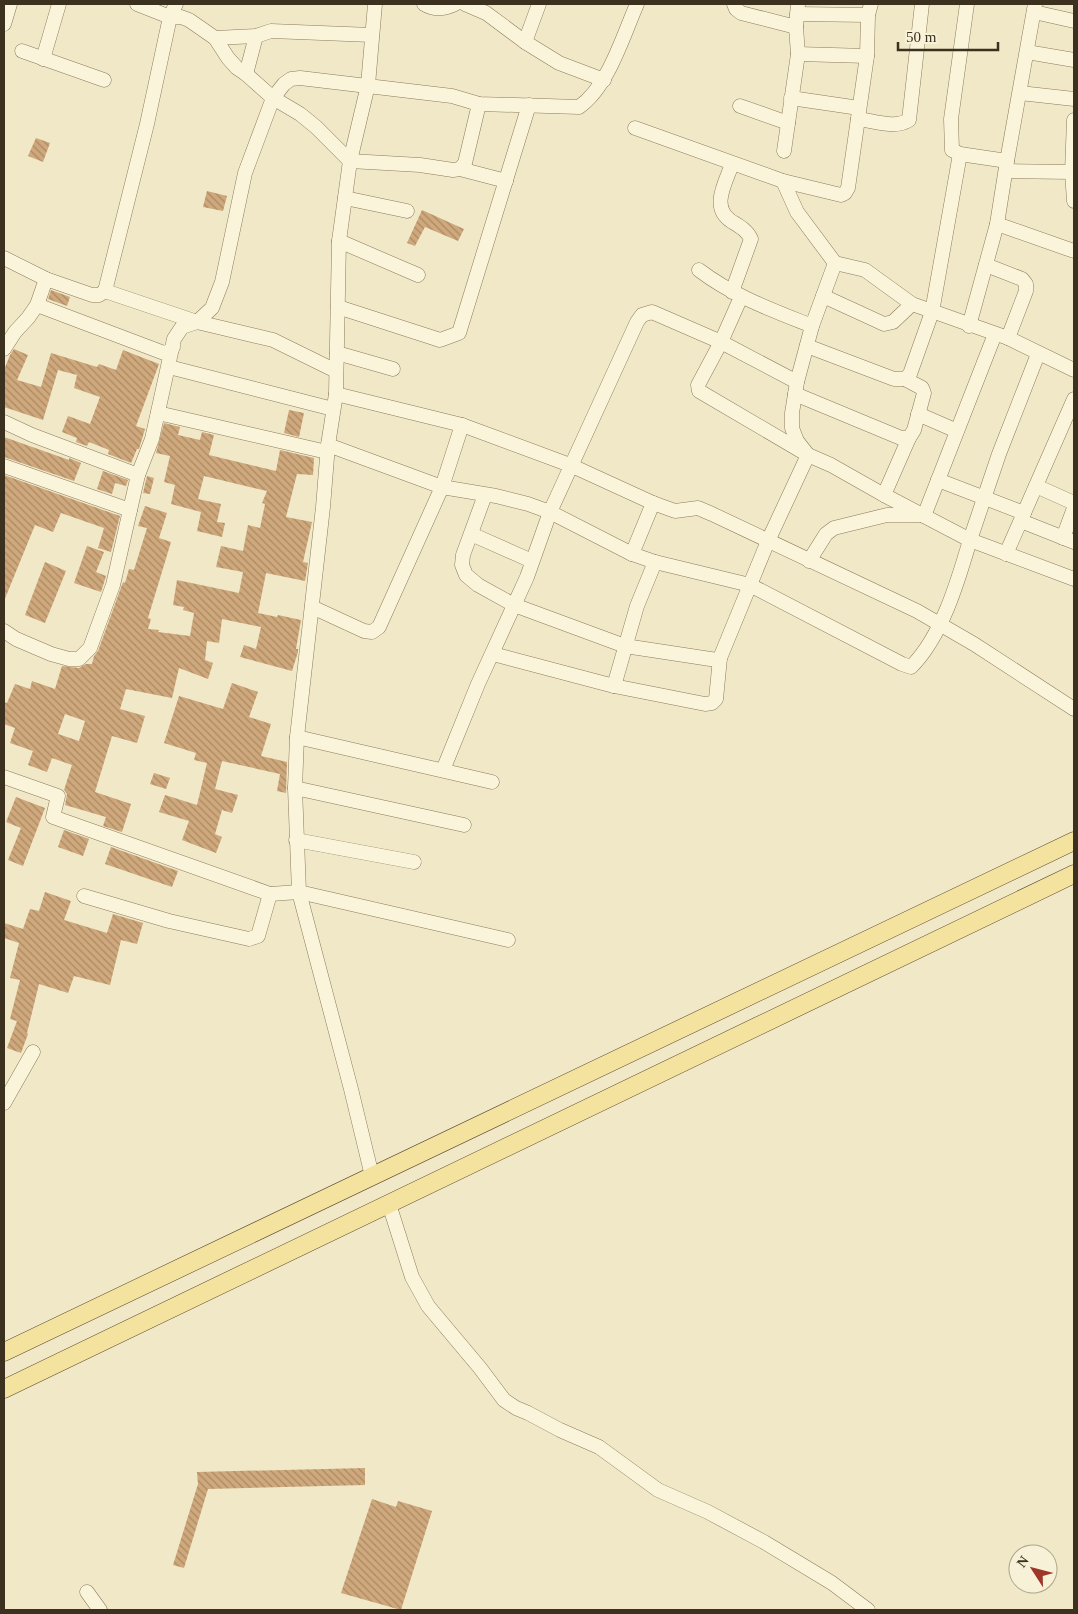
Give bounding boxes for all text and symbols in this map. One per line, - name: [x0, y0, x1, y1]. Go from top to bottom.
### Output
- scale bar: [898, 20, 998, 52]
- text: 50 m: [906, 29, 937, 45]
- north arrow: [1008, 1544, 1058, 1594]
- text: N: [1014, 1553, 1032, 1570]

